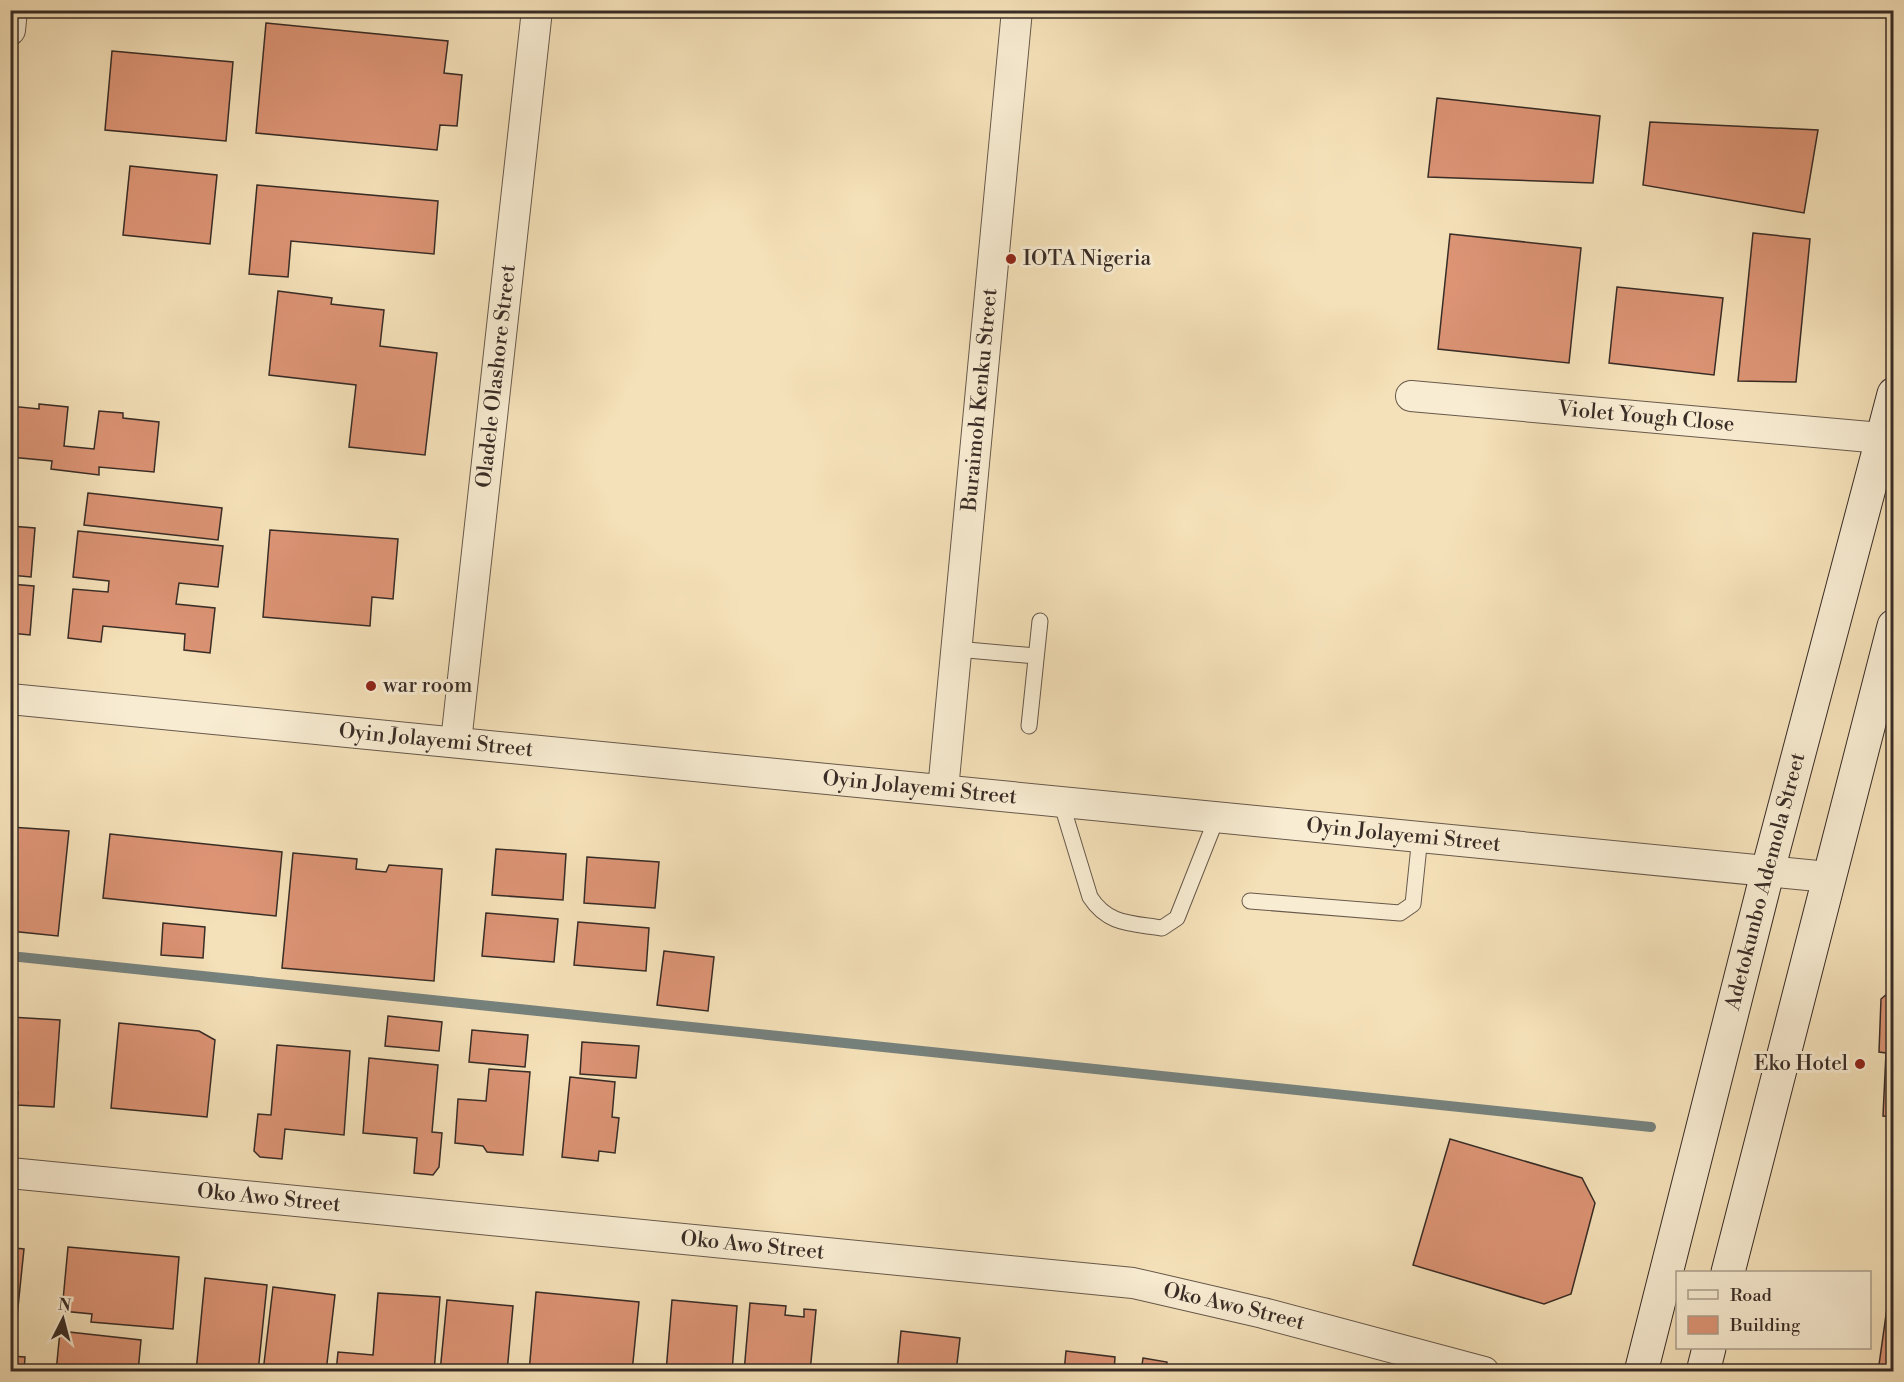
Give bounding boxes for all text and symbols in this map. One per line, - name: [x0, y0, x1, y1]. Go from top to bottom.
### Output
- place label: IOTA Nigeria: [1023, 246, 1152, 272]
- marker: IOTA Nigeria: [1004, 252, 1018, 266]
- street label: Oladele Olashore Street: [471, 263, 522, 489]
- street label: Buraimoh Kenku Street: [956, 287, 1004, 513]
- street label: Violet Yough Close: [1556, 396, 1735, 438]
- place label: war room: [382, 673, 472, 699]
- marker: war room: [364, 679, 378, 693]
- street label: Oyin Jolayemi Street: [338, 718, 535, 763]
- street label: Adetokunbo Ademola Street: [1720, 749, 1812, 1014]
- street label: Oyin Jolayemi Street: [821, 766, 1019, 811]
- street label: Oyin Jolayemi Street: [1305, 813, 1502, 858]
- place label: Eko Hotel: [1754, 1051, 1848, 1077]
- marker: Eko Hotel: [1853, 1057, 1867, 1071]
- street label: Oko Awo Street: [196, 1178, 342, 1218]
- street label: Oko Awo Street: [679, 1226, 826, 1266]
- legend: [1676, 1271, 1871, 1349]
- street label: Oko Awo Street: [1161, 1277, 1308, 1337]
- text: Road: [1730, 1284, 1773, 1307]
- north arrow: [33, 1289, 93, 1349]
- text: N: [57, 1294, 72, 1316]
- text: Building: [1729, 1314, 1801, 1337]

